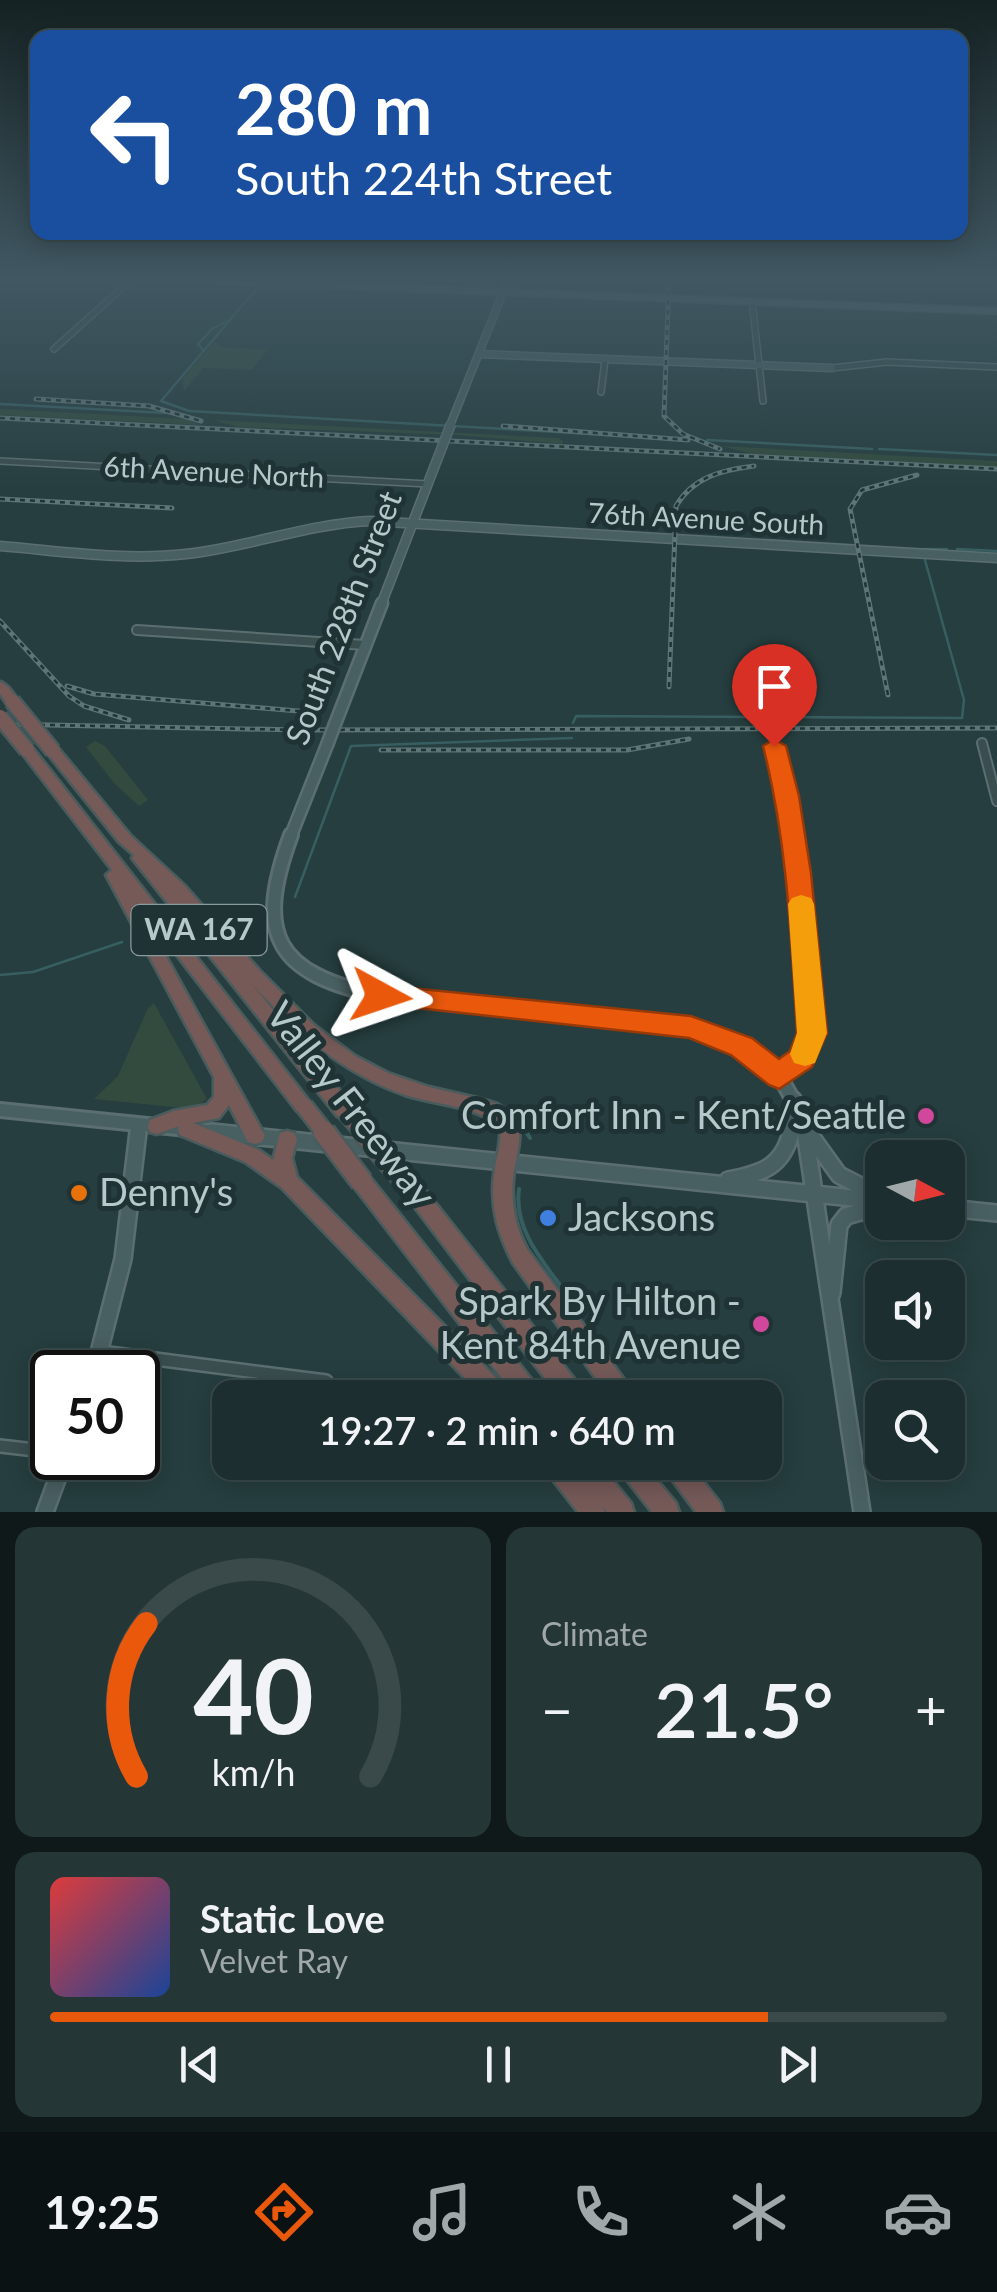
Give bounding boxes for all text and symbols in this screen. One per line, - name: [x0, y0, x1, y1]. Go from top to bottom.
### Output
- text: 280 m: [235, 66, 432, 150]
- icon: left: [70, 70, 200, 200]
- text: South 224th Street: [235, 151, 612, 205]
- street label: 6th Avenue North: [103, 448, 325, 494]
- street label: South 228th Street: [276, 485, 409, 750]
- street label: 76th Avenue South: [587, 495, 825, 541]
- pin: [732, 644, 817, 747]
- icon: arrive: [747, 659, 802, 714]
- road number: WA 167: [132, 905, 266, 955]
- position arrow: [329, 944, 433, 1048]
- street label: Valley Freeway: [258, 992, 447, 1216]
- place label: Comfort Inn - Kent/Seattle: [461, 1091, 906, 1137]
- marker: Comfort Inn - Kent/Seattle: [915, 1105, 937, 1127]
- north arrow: [865, 1140, 965, 1240]
- map controls: [865, 1140, 965, 1480]
- place label: Denny's: [99, 1168, 233, 1214]
- marker: Denny's: [68, 1182, 90, 1204]
- place label: Jacksons: [568, 1193, 715, 1239]
- marker: Jacksons: [537, 1207, 559, 1229]
- button: sound: [865, 1260, 965, 1360]
- place label: Spark By Hilton - Kent 84th Avenue: [440, 1277, 741, 1367]
- marker: Spark By Hilton - Kent 84th Avenue: [750, 1313, 772, 1335]
- speed limit sign: 50: [30, 1350, 160, 1480]
- button: search: [865, 1380, 965, 1480]
- text: 19:27 · 2 min · 640 m: [319, 1407, 675, 1453]
- text: Climate: [541, 1614, 648, 1653]
- text: 40: [193, 1631, 313, 1756]
- text: 21.5°: [654, 1664, 834, 1754]
- text: −: [541, 1676, 573, 1742]
- text: +: [915, 1676, 947, 1742]
- text: km/h: [211, 1751, 295, 1794]
- text: Static Love: [200, 1895, 385, 1941]
- text: Velvet Ray: [200, 1941, 348, 1980]
- icon: previous: [172, 2037, 227, 2092]
- icon: pause: [471, 2037, 526, 2092]
- icon: next: [770, 2037, 825, 2092]
- icon: directions: [249, 2177, 319, 2247]
- icon: music: [407, 2177, 477, 2247]
- icon: phone: [566, 2177, 636, 2247]
- icon: climate: [724, 2177, 794, 2247]
- icon: car: [883, 2177, 953, 2247]
- text: 19:25: [44, 2185, 160, 2239]

